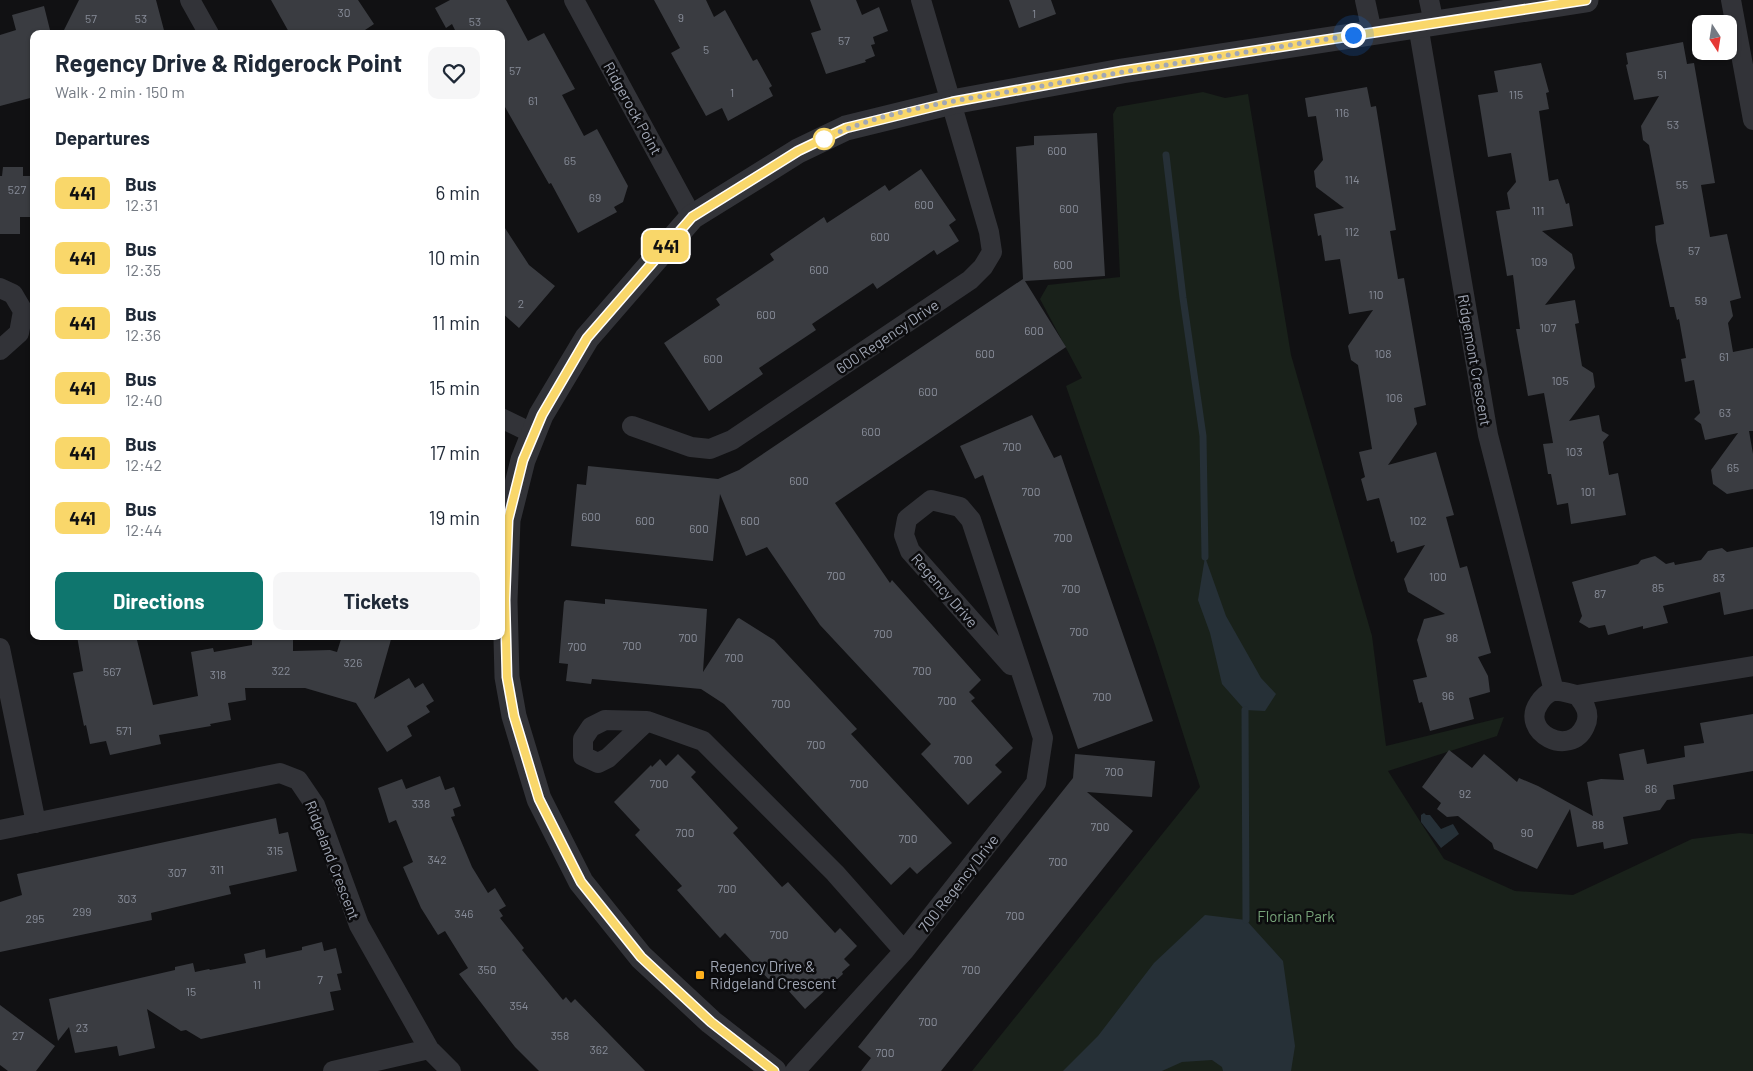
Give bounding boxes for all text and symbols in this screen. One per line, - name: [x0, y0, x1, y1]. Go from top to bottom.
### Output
- house number: 30: [338, 5, 350, 19]
- house number: 1: [1032, 6, 1036, 20]
- house number: 9: [678, 10, 684, 24]
- house number: 57: [85, 11, 97, 25]
- house number: 53: [135, 11, 147, 25]
- house number: 53: [469, 14, 481, 28]
- north arrow: [1692, 15, 1738, 60]
- map controls: [1692, 15, 1737, 60]
- your location: [1341, 23, 1366, 48]
- house number: 57: [838, 33, 850, 47]
- house number: 5: [703, 42, 709, 56]
- button: heart: [428, 47, 480, 99]
- text: Regency Drive & Ridgerock Point: [55, 48, 402, 77]
- street label: Ridgerock Point: [600, 58, 666, 158]
- house number: 57: [509, 63, 521, 77]
- house number: 51: [1657, 67, 1667, 81]
- text: Walk · 2 min · 150 m: [55, 82, 185, 101]
- house number: 1: [730, 85, 734, 99]
- house number: 115: [1509, 87, 1523, 101]
- house number: 61: [528, 93, 538, 107]
- house number: 116: [1335, 105, 1349, 119]
- house number: 53: [1667, 117, 1679, 131]
- text: Departures: [55, 126, 150, 149]
- unlabelled marker: [813, 128, 835, 150]
- house number: 600: [1047, 143, 1067, 157]
- house number: 65: [564, 153, 576, 167]
- text: Bus: [125, 172, 157, 195]
- house number: 114: [1344, 172, 1360, 186]
- house number: 55: [1676, 177, 1688, 191]
- text: 6 min: [436, 181, 480, 204]
- house number: 527: [8, 182, 26, 196]
- text: 441: [69, 182, 96, 204]
- house number: 69: [589, 190, 601, 204]
- text: 12:31: [125, 195, 158, 214]
- house number: 600: [914, 197, 934, 211]
- house number: 600: [1059, 201, 1079, 215]
- house number: 111: [1532, 203, 1544, 217]
- house number: 112: [1345, 224, 1359, 238]
- house number: 600: [870, 229, 890, 243]
- line badge: 441: [637, 230, 695, 262]
- text: 441: [653, 235, 679, 257]
- text: Bus: [125, 237, 157, 260]
- house number: 57: [1688, 243, 1700, 257]
- text: 10 min: [428, 246, 480, 269]
- text: 441: [69, 247, 96, 269]
- house number: 109: [1530, 254, 1548, 268]
- house number: 600: [1053, 257, 1073, 271]
- text: 12:35: [125, 260, 161, 279]
- house number: 600: [809, 262, 829, 276]
- house number: 110: [1368, 287, 1384, 301]
- street label: Ridgemont Crescent: [1455, 293, 1495, 427]
- house number: 59: [1695, 293, 1707, 307]
- street label: 600 Regency Drive: [832, 295, 942, 377]
- house number: 2: [518, 296, 524, 310]
- text: Bus: [125, 302, 157, 325]
- house number: 600: [756, 307, 776, 321]
- text: 11 min: [432, 311, 480, 334]
- text: 441: [69, 312, 96, 334]
- house number: 107: [1540, 320, 1557, 334]
- house number: 600: [1024, 323, 1044, 337]
- text: 12:36: [125, 325, 161, 344]
- house number: 600: [975, 346, 995, 360]
- house number: 108: [1374, 346, 1392, 360]
- house number: 61: [1719, 349, 1729, 363]
- house number: 600: [703, 351, 723, 365]
- text: Bus: [125, 367, 157, 390]
- house number: 105: [1551, 373, 1569, 387]
- text: 15 min: [429, 376, 480, 399]
- text: 441: [69, 377, 96, 399]
- house number: 600: [918, 384, 938, 398]
- text: 12:40: [125, 390, 162, 409]
- house number: 106: [1385, 390, 1403, 404]
- house number: 63: [1719, 405, 1731, 419]
- house number: 600: [861, 424, 881, 438]
- text: Bus: [125, 432, 157, 455]
- house number: 700: [1002, 439, 1022, 453]
- text: 17 min: [430, 441, 480, 464]
- text: 441: [69, 442, 96, 464]
- house number: 103: [1565, 444, 1583, 458]
- text: 12:42: [125, 455, 162, 474]
- house number: 65: [1727, 460, 1739, 474]
- house number: 600: [789, 473, 809, 487]
- house number: 700: [1021, 484, 1041, 498]
- house number: 101: [1581, 484, 1595, 498]
- text: Bus: [125, 497, 157, 520]
- text: 19 min: [429, 506, 480, 529]
- text: 441: [69, 507, 96, 529]
- house number: 600: [581, 509, 601, 523]
- house number: 600: [635, 513, 655, 527]
- house number: 600: [740, 513, 760, 527]
- house number: 102: [1409, 513, 1427, 527]
- text: 12:44: [125, 520, 162, 539]
- house number: 600: [689, 521, 709, 535]
- house number: 700: [1053, 530, 1073, 544]
- street label: Regency Drive: [908, 549, 982, 631]
- house number: 700: [826, 568, 846, 582]
- house number: 100: [1429, 569, 1447, 583]
- house number: 83: [1713, 570, 1725, 584]
- button: Directions: [55, 572, 263, 630]
- button: Tickets: [273, 572, 480, 630]
- house number: 85: [1652, 580, 1664, 594]
- house number: 700: [1061, 581, 1081, 595]
- house number: 87: [1594, 586, 1606, 600]
- house number: 700: [1069, 624, 1089, 638]
- house number: 700: [873, 626, 893, 640]
- house number: 700: [678, 630, 698, 644]
- house number: 98: [1446, 630, 1458, 644]
- house number: 700: [622, 638, 642, 652]
- house number: 700: [567, 639, 587, 653]
- house number: 700: [724, 650, 744, 664]
- house number: 326: [344, 655, 362, 669]
- house number: 322: [271, 663, 291, 677]
- house number: 700: [912, 663, 932, 677]
- house number: 567: [103, 664, 121, 678]
- house number: 318: [210, 667, 226, 681]
- house number: 96: [1442, 688, 1454, 702]
- house number: 700: [1092, 689, 1112, 703]
- house number: 700: [937, 693, 957, 707]
- house number: 700: [771, 696, 791, 710]
- house number: 571: [116, 723, 132, 737]
- house number: 700: [806, 737, 826, 751]
- house number: 700: [953, 752, 973, 766]
- house number: 700: [1104, 764, 1124, 778]
- house number: 700: [649, 776, 669, 790]
- house number: 700: [849, 776, 869, 790]
- house number: 86: [1645, 781, 1657, 795]
- house number: 92: [1459, 786, 1471, 800]
- house number: 338: [412, 796, 430, 810]
- street label: Ridgeland Crescent: [302, 798, 364, 922]
- house number: 88: [1592, 817, 1604, 831]
- house number: 700: [1090, 819, 1110, 833]
- house number: 700: [675, 825, 695, 839]
- house number: 90: [1520, 825, 1534, 839]
- street label: 700 Regency Drive: [914, 830, 1002, 936]
- house number: 700: [898, 831, 918, 845]
- house number: 315: [267, 843, 283, 857]
- house number: 342: [427, 852, 447, 866]
- house number: 700: [1048, 854, 1068, 868]
- house number: 311: [210, 862, 224, 876]
- house number: 307: [168, 865, 187, 879]
- house number: 700: [717, 881, 737, 895]
- house number: 303: [117, 891, 137, 905]
- house number: 299: [73, 904, 91, 918]
- house number: 346: [455, 906, 473, 920]
- park label: Florian Park: [1257, 907, 1335, 925]
- house number: 700: [1005, 908, 1025, 922]
- house number: 295: [26, 911, 44, 925]
- house number: 700: [769, 927, 789, 941]
- place label: Regency Drive & Ridgeland Crescent: [710, 957, 836, 992]
- house number: 350: [477, 962, 497, 976]
- house number: 700: [961, 962, 981, 976]
- marker: Regency Drive & Ridgeland Crescent: [694, 969, 706, 981]
- house number: 7: [317, 972, 323, 986]
- house number: 11: [253, 977, 261, 991]
- house number: 15: [186, 984, 196, 998]
- house number: 354: [510, 998, 528, 1012]
- house number: 700: [918, 1014, 938, 1028]
- house number: 23: [76, 1020, 88, 1034]
- house number: 27: [12, 1028, 24, 1042]
- house number: 358: [551, 1028, 569, 1042]
- house number: 362: [590, 1042, 608, 1056]
- house number: 700: [875, 1045, 895, 1059]

